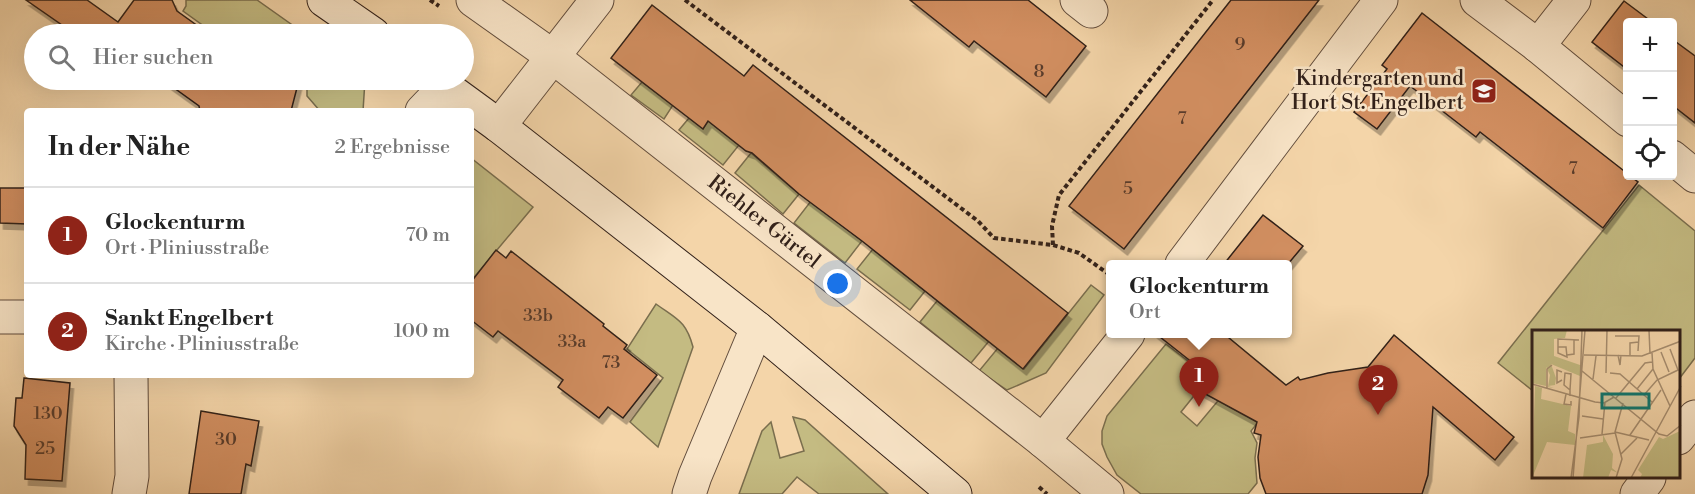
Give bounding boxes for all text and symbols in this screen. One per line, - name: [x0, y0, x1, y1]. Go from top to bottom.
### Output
- map controls: [1623, 18, 1677, 180]
- button: +: [1623, 18, 1677, 72]
- search box: [24, 24, 474, 90]
- house number: 9: [1235, 33, 1246, 56]
- icon: search: [45, 41, 78, 74]
- text: Hier suchen: [93, 44, 213, 71]
- house number: 8: [1033, 60, 1045, 83]
- place label: Kindergarten und Hort St. Engelbert: [1291, 66, 1465, 116]
- button: −: [1623, 72, 1677, 126]
- school or university icon: Kindergarten und Hort St. Engelbert: [1469, 76, 1499, 106]
- house number: 7: [1177, 107, 1187, 130]
- button: locate: [1623, 126, 1677, 180]
- text: In der Nähe: [48, 131, 190, 163]
- text: 2 Ergebnisse: [334, 135, 450, 160]
- house number: 7: [1568, 157, 1578, 180]
- street label: Riehler Gürtel: [702, 170, 825, 274]
- house number: 5: [1123, 177, 1133, 200]
- text: Glockenturm: [105, 209, 245, 236]
- text: 1: [63, 223, 72, 248]
- text: 70 m: [406, 223, 450, 248]
- text: Ort · Pliniusstraße: [105, 236, 269, 261]
- popup: [1106, 260, 1292, 338]
- your location: [823, 269, 852, 298]
- text: Glockenturm: [1129, 273, 1269, 300]
- text: Ort: [1129, 300, 1161, 325]
- house number: 33b: [523, 304, 553, 327]
- text: Sankt Engelbert: [105, 305, 273, 332]
- text: 2: [61, 319, 74, 344]
- text: 100 m: [394, 319, 450, 344]
- house number: 33a: [558, 330, 587, 353]
- inset map: [1532, 330, 1680, 479]
- text: Kirche · Pliniusstraße: [105, 332, 299, 357]
- house number: 73: [602, 351, 620, 374]
- pin: 1: [1180, 358, 1218, 407]
- pin: 2: [1358, 366, 1398, 415]
- house number: 130: [33, 402, 63, 425]
- house number: 30: [215, 428, 237, 451]
- house number: 25: [35, 437, 55, 460]

